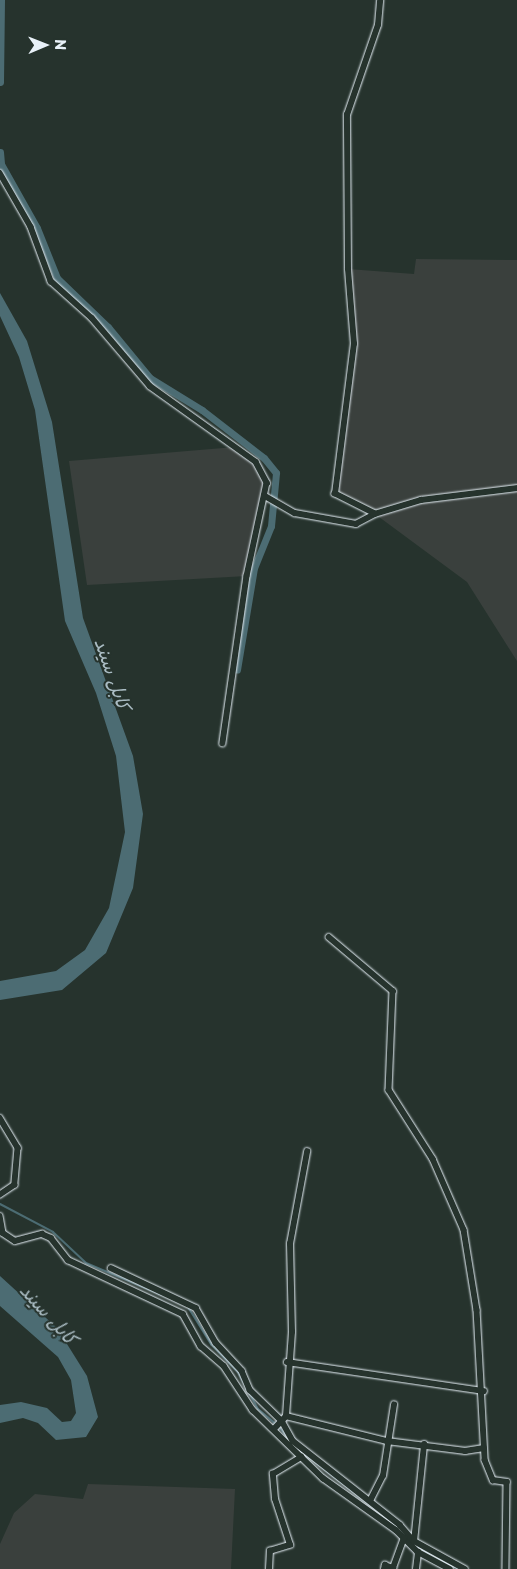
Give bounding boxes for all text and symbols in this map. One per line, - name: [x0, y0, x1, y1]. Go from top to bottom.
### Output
- north arrow: [20, 20, 70, 70]
- text: N: [50, 39, 71, 50]
- water label: کابل سيند: [90, 635, 136, 713]
- water label: کابل سيند: [16, 1279, 82, 1349]

